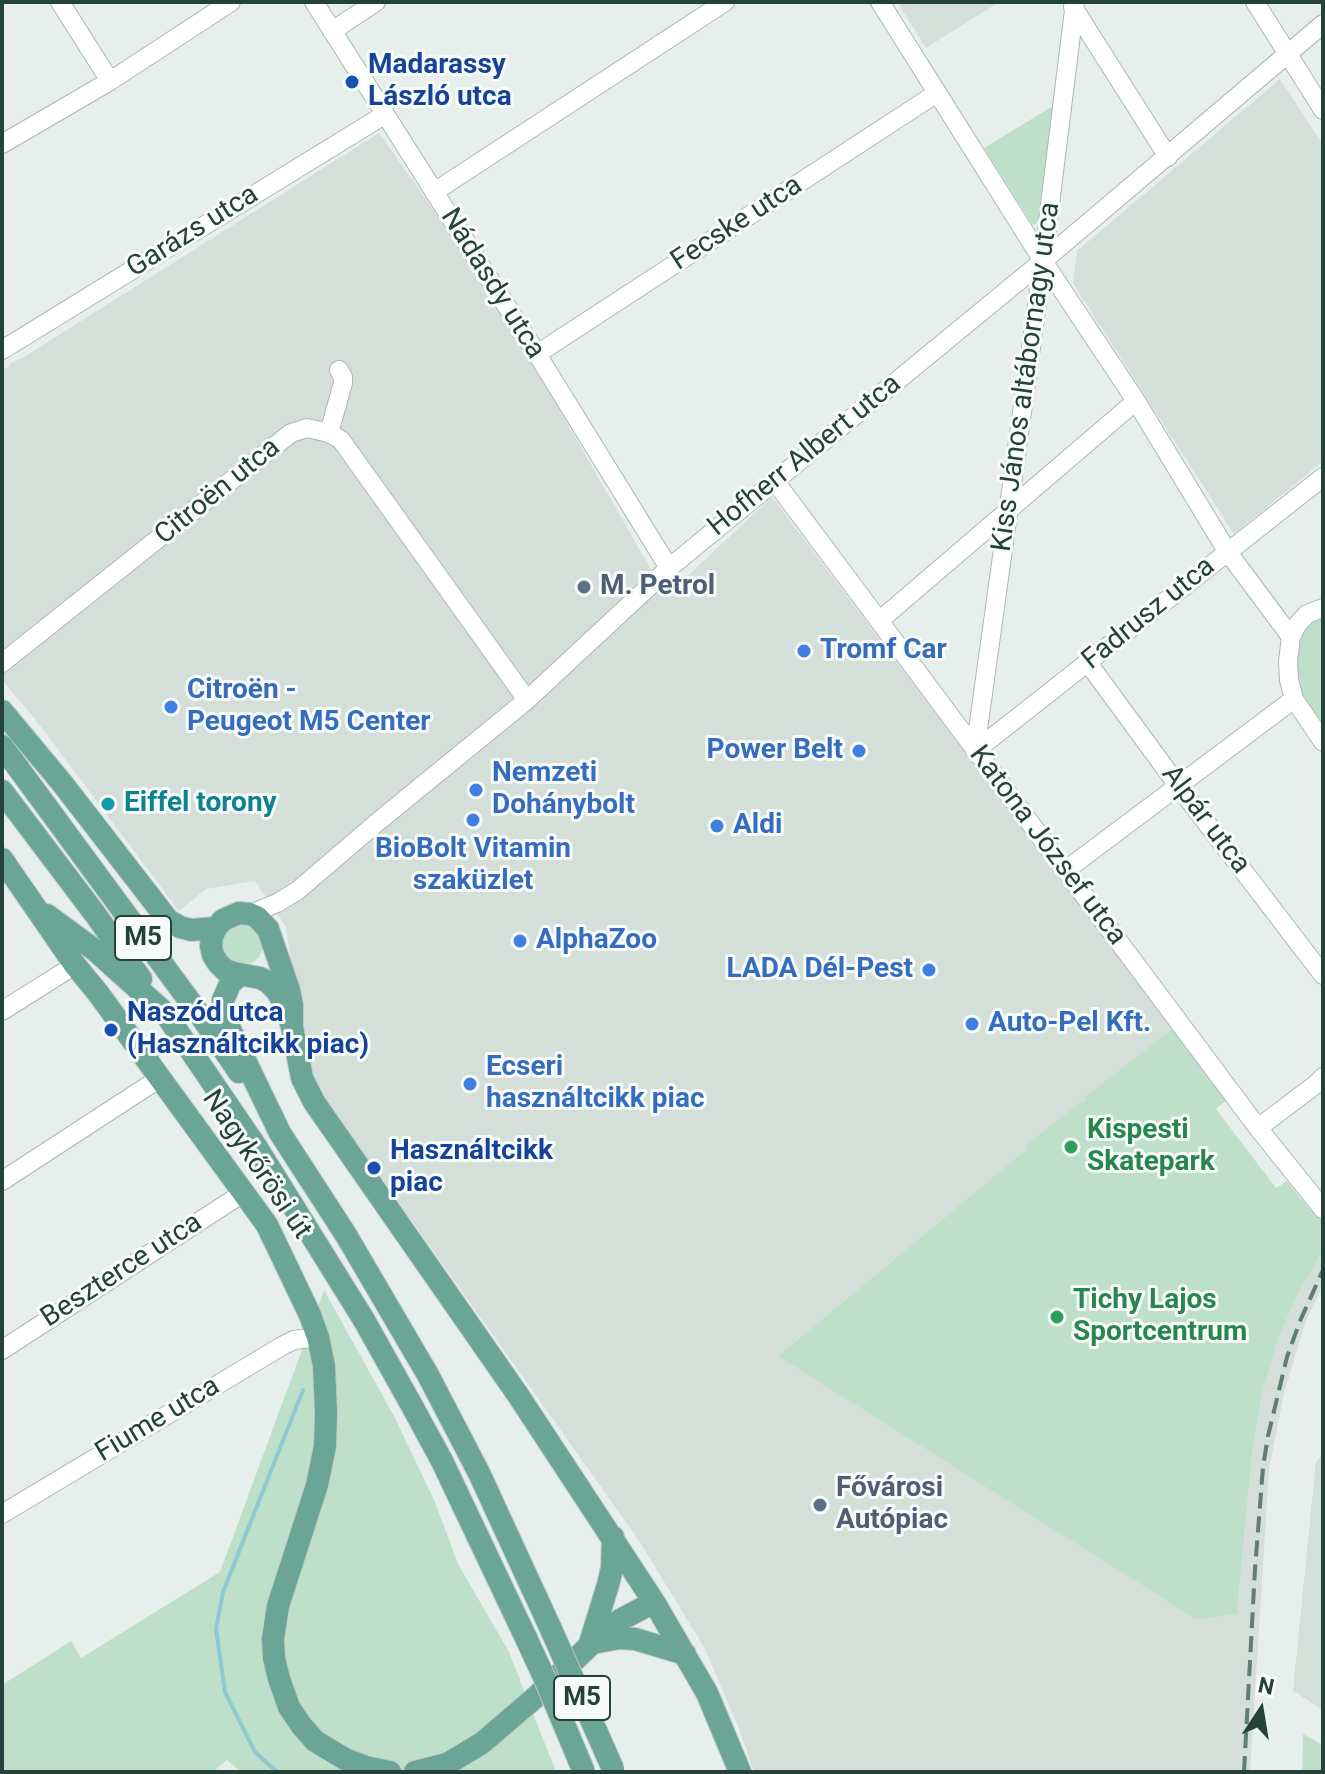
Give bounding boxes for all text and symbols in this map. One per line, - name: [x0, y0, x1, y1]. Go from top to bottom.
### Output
- place label: Madarassy László utca: [368, 49, 512, 115]
- marker: Madarassy László utca: [343, 73, 361, 91]
- street label: Fecske utca: [665, 169, 809, 279]
- street label: Garázs utca: [121, 178, 265, 286]
- street label: Kiss János altábornagy utca: [986, 200, 1068, 554]
- street label: Nádasdy utca: [432, 203, 552, 365]
- street label: Hofherr Albert utca: [702, 368, 908, 544]
- street label: Citroën utca: [149, 431, 287, 553]
- street label: Fadrusz utca: [1076, 550, 1222, 678]
- place label: M. Petrol: [600, 570, 715, 604]
- marker: M. Petrol: [575, 578, 593, 596]
- place label: Tromf Car: [820, 634, 947, 668]
- marker: Tromf Car: [795, 642, 813, 660]
- place label: Citroën - Peugeot M5 Center: [187, 674, 431, 740]
- marker: Citroën - Peugeot M5 Center: [162, 698, 180, 716]
- place label: Power Belt: [707, 734, 843, 768]
- street label: Katona József utca: [961, 740, 1133, 952]
- marker: Power Belt: [850, 742, 868, 760]
- place label: Nemzeti Dohánybolt: [492, 757, 635, 823]
- street label: Alpár utca: [1153, 759, 1257, 881]
- marker: Nemzeti Dohánybolt: [467, 781, 485, 799]
- place label: Eiffel torony: [124, 787, 277, 821]
- marker: Eiffel torony: [99, 795, 117, 813]
- place label: Aldi: [733, 809, 782, 843]
- marker: BioBolt Vitamin szaküzlet: [464, 811, 482, 829]
- marker: Aldi: [708, 817, 726, 835]
- place label: BioBolt Vitamin szaküzlet: [375, 833, 571, 899]
- road number: M5: [115, 916, 171, 960]
- place label: AlphaZoo: [536, 924, 657, 958]
- marker: AlphaZoo: [511, 932, 529, 950]
- place label: LADA Dél-Pest: [726, 953, 913, 987]
- marker: LADA Dél-Pest: [920, 961, 938, 979]
- place label: Naszód utca (Használtcikk piac): [127, 997, 369, 1063]
- place label: Auto-Pel Kft.: [988, 1007, 1151, 1041]
- marker: Auto-Pel Kft.: [963, 1015, 981, 1033]
- marker: Naszód utca (Használtcikk piac): [102, 1021, 120, 1039]
- place label: Ecseri használtcikk piac: [486, 1051, 704, 1117]
- marker: Ecseri használtcikk piac: [461, 1075, 479, 1093]
- street label: Nagykőrösi út: [194, 1084, 318, 1246]
- place label: Kispesti Skatepark: [1087, 1114, 1215, 1180]
- place label: Használtcikk piac: [390, 1135, 553, 1201]
- marker: Kispesti Skatepark: [1062, 1138, 1080, 1156]
- marker: Használtcikk piac: [365, 1159, 383, 1177]
- street label: Beszterce utca: [35, 1207, 209, 1335]
- place label: Tichy Lajos Sportcentrum: [1073, 1284, 1247, 1350]
- marker: Tichy Lajos Sportcentrum: [1048, 1308, 1066, 1326]
- street label: Fiume utca: [90, 1370, 226, 1470]
- place label: Fővárosi Autópiac: [836, 1472, 948, 1538]
- marker: Fővárosi Autópiac: [811, 1496, 829, 1514]
- north arrow: [1221, 1670, 1301, 1750]
- text: N: [1256, 1672, 1276, 1700]
- road number: M5: [554, 1676, 610, 1720]

